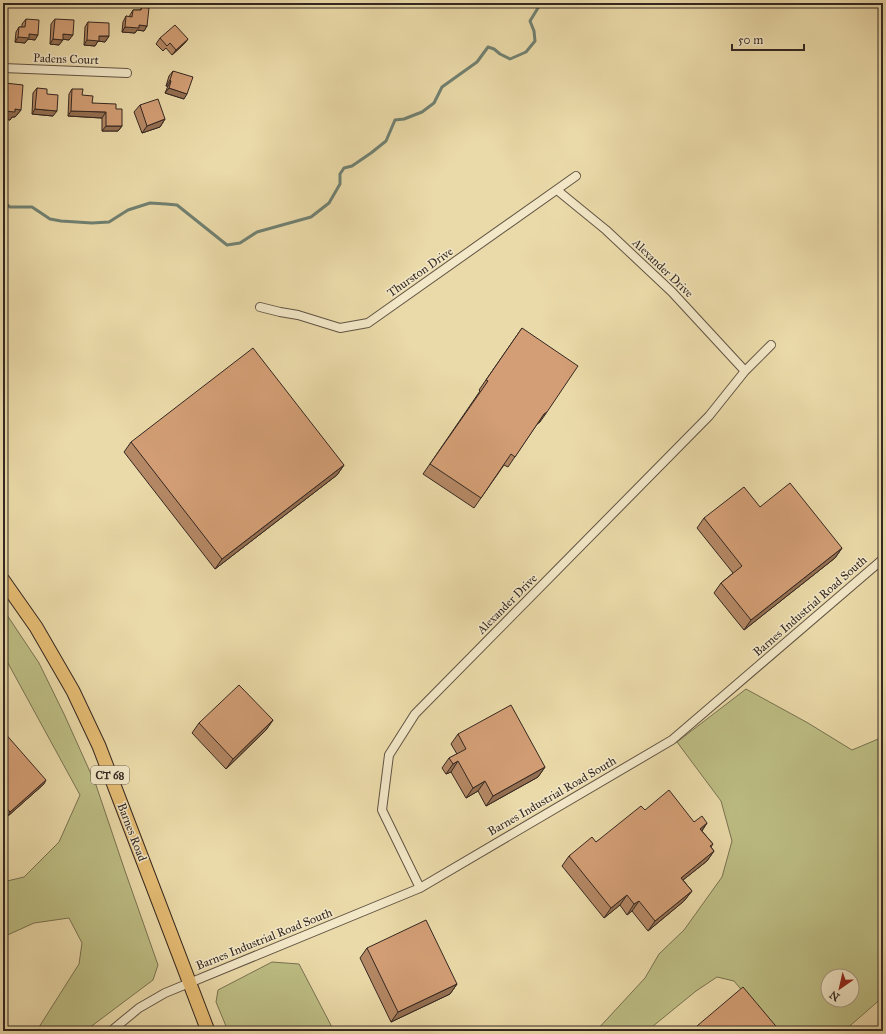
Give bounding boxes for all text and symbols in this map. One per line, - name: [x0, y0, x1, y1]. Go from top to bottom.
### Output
- scale bar: [732, 26, 804, 52]
- text: 50 m: [738, 33, 763, 47]
- street label: Padens Court: [33, 51, 100, 67]
- street label: Alexander Drive: [629, 235, 696, 300]
- street label: Thurston Drive: [384, 244, 456, 300]
- street label: Barnes Industrial Road South: [750, 553, 870, 659]
- street label: Alexander Drive: [473, 571, 540, 638]
- street label: Barnes Industrial Road South: [485, 753, 619, 839]
- road number: CT 68: [91, 766, 129, 784]
- street label: Barnes Road: [114, 801, 150, 863]
- street label: Barnes Industrial Road South: [194, 905, 335, 973]
- north arrow: [820, 968, 860, 1008]
- text: N: [827, 988, 842, 1004]

